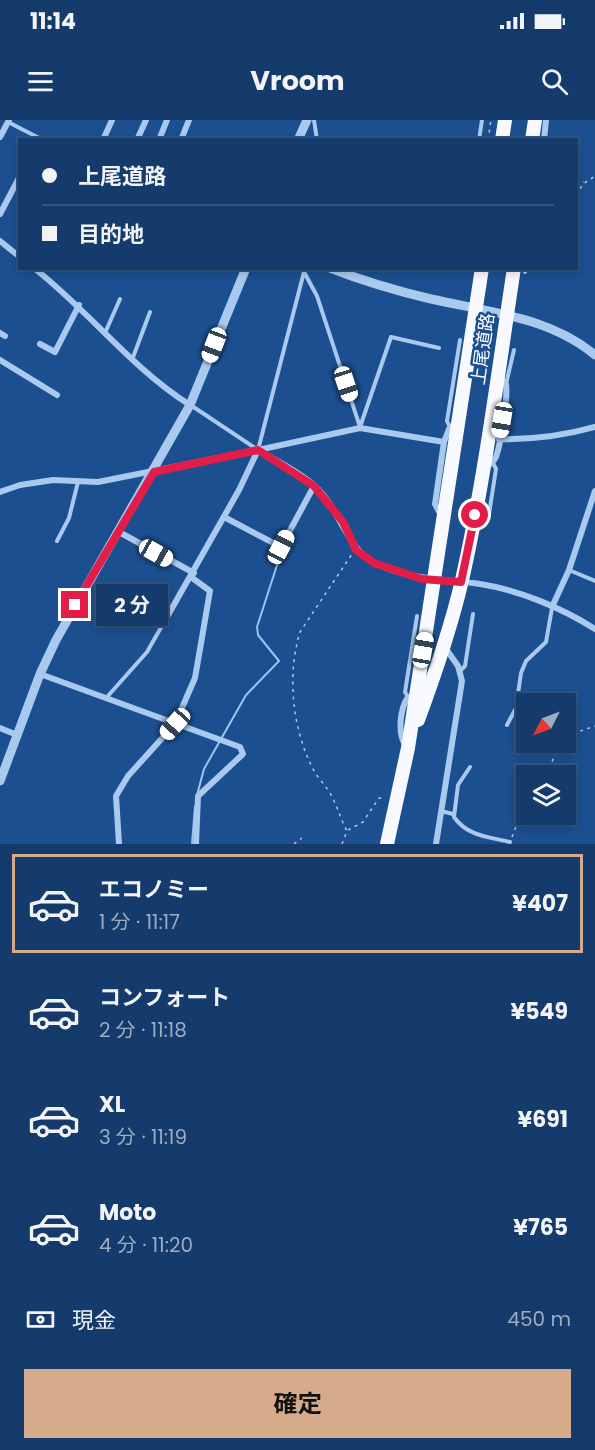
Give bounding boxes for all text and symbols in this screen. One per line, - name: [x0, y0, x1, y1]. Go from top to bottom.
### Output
- text: 11:14: [30, 6, 76, 37]
- text: Vroom: [250, 62, 345, 99]
- icon: menu: [24, 65, 57, 98]
- icon: search: [538, 65, 571, 98]
- text: 上尾道路: [78, 161, 166, 192]
- text: 目的地: [78, 219, 144, 250]
- street label: 上尾道路: [465, 312, 500, 386]
- car: [199, 325, 229, 365]
- car: [332, 364, 360, 404]
- car: [490, 401, 514, 439]
- route start: [461, 501, 488, 528]
- car: [265, 527, 297, 567]
- car: [136, 536, 176, 570]
- callout: 2 分: [96, 584, 168, 626]
- route end: [61, 591, 88, 618]
- text: 2 分: [114, 591, 150, 619]
- car: [411, 631, 435, 669]
- north arrow: [516, 693, 576, 753]
- map controls: [516, 693, 576, 825]
- car: [156, 705, 194, 743]
- button: layers: [516, 765, 576, 825]
- text: エコノミー: [99, 874, 209, 905]
- icon: car: [27, 877, 81, 931]
- text: ¥407: [512, 888, 568, 919]
- text: 1 分 · 11:17: [99, 908, 180, 936]
- text: コンフォート: [99, 982, 230, 1013]
- icon: car: [27, 985, 81, 1039]
- text: ¥549: [511, 996, 568, 1027]
- text: 2 分 · 11:18: [99, 1016, 187, 1044]
- text: XL: [99, 1089, 125, 1120]
- icon: car: [27, 1093, 81, 1147]
- text: ¥691: [517, 1104, 568, 1135]
- text: 3 分 · 11:19: [99, 1123, 187, 1151]
- text: Moto: [99, 1197, 156, 1228]
- icon: car: [27, 1201, 81, 1255]
- text: ¥765: [513, 1212, 568, 1243]
- text: 4 分 · 11:20: [99, 1231, 193, 1259]
- icon: cash: [24, 1303, 57, 1336]
- text: 現金: [72, 1305, 116, 1336]
- text: 450 m: [507, 1305, 571, 1333]
- button: 確定: [24, 1369, 571, 1438]

